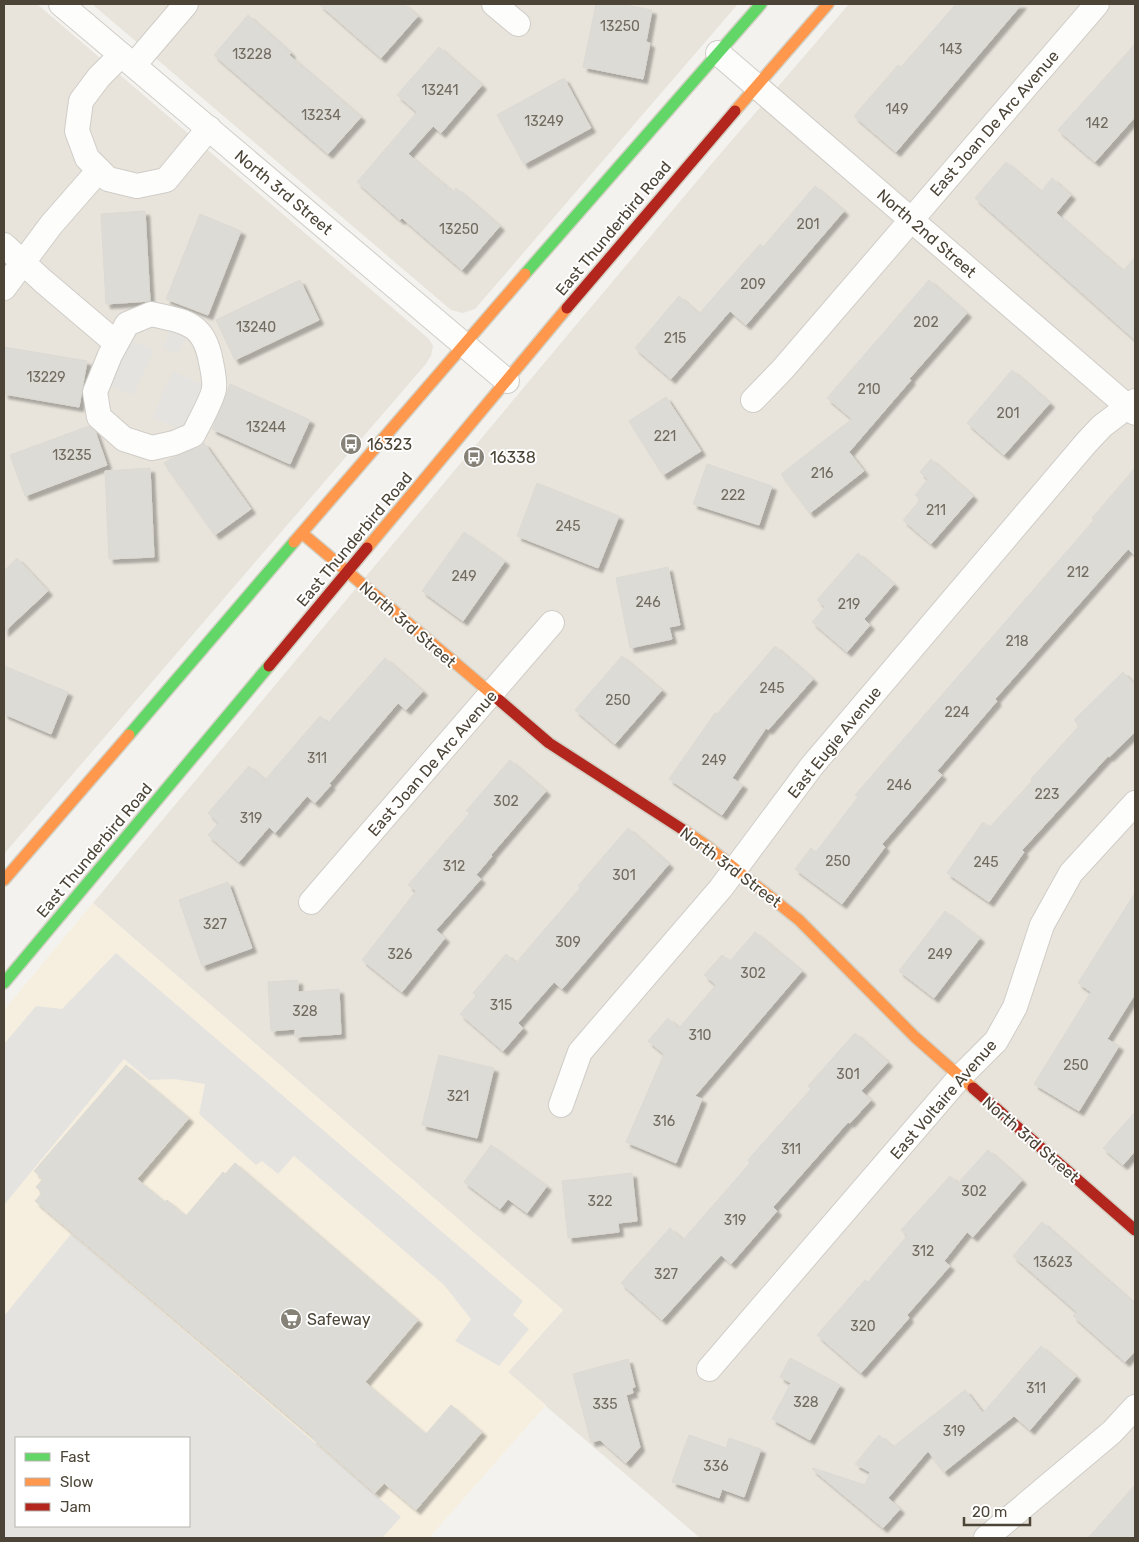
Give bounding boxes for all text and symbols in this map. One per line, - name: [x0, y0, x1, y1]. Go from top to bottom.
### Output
- house number: 13250: [600, 18, 640, 35]
- house number: 143: [939, 41, 963, 58]
- house number: 13228: [232, 46, 272, 63]
- street label: East Joan De Arc Avenue: [926, 46, 1063, 200]
- house number: 13241: [422, 82, 458, 99]
- house number: 149: [886, 101, 908, 118]
- house number: 13234: [301, 107, 341, 124]
- house number: 13249: [524, 113, 564, 130]
- house number: 142: [1086, 115, 1108, 132]
- street label: North 3rd Street: [231, 146, 336, 239]
- street label: East Thunderbird Road: [552, 157, 675, 299]
- street label: North 2nd Street: [873, 185, 980, 282]
- house number: 201: [796, 216, 820, 233]
- house number: 13250: [439, 221, 479, 238]
- house number: 209: [740, 276, 766, 293]
- house number: 202: [913, 314, 939, 331]
- house number: 13240: [236, 319, 276, 336]
- house number: 215: [664, 330, 686, 347]
- house number: 13229: [26, 369, 66, 386]
- house number: 210: [857, 381, 881, 398]
- house number: 201: [996, 405, 1020, 422]
- house number: 13244: [246, 419, 286, 436]
- house number: 221: [654, 428, 676, 445]
- bus stop icon: 16323: [339, 432, 363, 456]
- place label: 16323: [367, 435, 412, 454]
- bus stop icon: 16338: [462, 445, 486, 469]
- house number: 13235: [52, 447, 92, 464]
- place label: 16338: [490, 448, 536, 467]
- house number: 216: [811, 465, 833, 482]
- street label: East Thunderbird Road: [293, 468, 416, 610]
- house number: 222: [721, 487, 745, 504]
- house number: 211: [926, 502, 946, 519]
- house number: 245: [555, 518, 581, 535]
- house number: 212: [1067, 564, 1089, 581]
- house number: 249: [452, 568, 476, 585]
- street label: North 3rd Street: [356, 577, 460, 671]
- house number: 246: [635, 594, 661, 611]
- house number: 219: [838, 596, 860, 613]
- house number: 218: [1005, 633, 1029, 650]
- house number: 245: [759, 680, 785, 697]
- street label: East Eugie Avenue: [784, 683, 885, 802]
- street label: East Joan De Arc Avenue: [364, 686, 501, 840]
- house number: 250: [605, 692, 631, 709]
- house number: 224: [945, 704, 970, 721]
- house number: 311: [307, 750, 327, 767]
- house number: 249: [702, 752, 726, 769]
- house number: 246: [886, 777, 912, 794]
- street label: East Thunderbird Road: [33, 779, 156, 921]
- house number: 223: [1035, 786, 1059, 803]
- house number: 302: [493, 793, 519, 810]
- house number: 319: [240, 810, 262, 827]
- street label: North 3rd Street: [676, 823, 785, 912]
- house number: 250: [825, 853, 851, 870]
- house number: 245: [973, 854, 999, 871]
- house number: 312: [443, 858, 465, 875]
- house number: 301: [612, 867, 636, 884]
- house number: 327: [203, 916, 227, 933]
- house number: 309: [555, 934, 581, 951]
- house number: 326: [387, 946, 413, 963]
- house number: 249: [928, 946, 952, 963]
- house number: 302: [740, 965, 766, 982]
- house number: 315: [490, 997, 512, 1014]
- house number: 328: [292, 1003, 318, 1020]
- house number: 310: [688, 1027, 712, 1044]
- street label: East Voltaire Avenue: [886, 1036, 1001, 1163]
- house number: 250: [1063, 1057, 1089, 1074]
- house number: 301: [836, 1066, 860, 1083]
- house number: 321: [447, 1088, 469, 1105]
- street label: North 3rd Street: [979, 1092, 1083, 1186]
- house number: 316: [653, 1113, 675, 1130]
- house number: 311: [781, 1141, 801, 1158]
- house number: 302: [961, 1183, 987, 1200]
- house number: 322: [588, 1193, 612, 1210]
- house number: 319: [724, 1212, 746, 1229]
- house number: 312: [912, 1243, 934, 1260]
- house number: 13623: [1033, 1254, 1073, 1271]
- house number: 327: [654, 1266, 678, 1283]
- supermarket icon: Safeway: [279, 1307, 303, 1331]
- place label: Safeway: [307, 1310, 371, 1329]
- house number: 320: [850, 1318, 876, 1335]
- house number: 311: [1026, 1380, 1046, 1397]
- house number: 328: [793, 1394, 819, 1411]
- house number: 335: [592, 1396, 618, 1413]
- house number: 319: [943, 1423, 965, 1440]
- legend: [15, 1437, 190, 1527]
- text: Fast: [60, 1448, 90, 1466]
- house number: 336: [703, 1458, 729, 1475]
- text: Slow: [60, 1473, 93, 1491]
- scale bar: [964, 1494, 1030, 1526]
- text: Jam: [60, 1498, 91, 1516]
- text: 20 m: [972, 1503, 1007, 1521]

